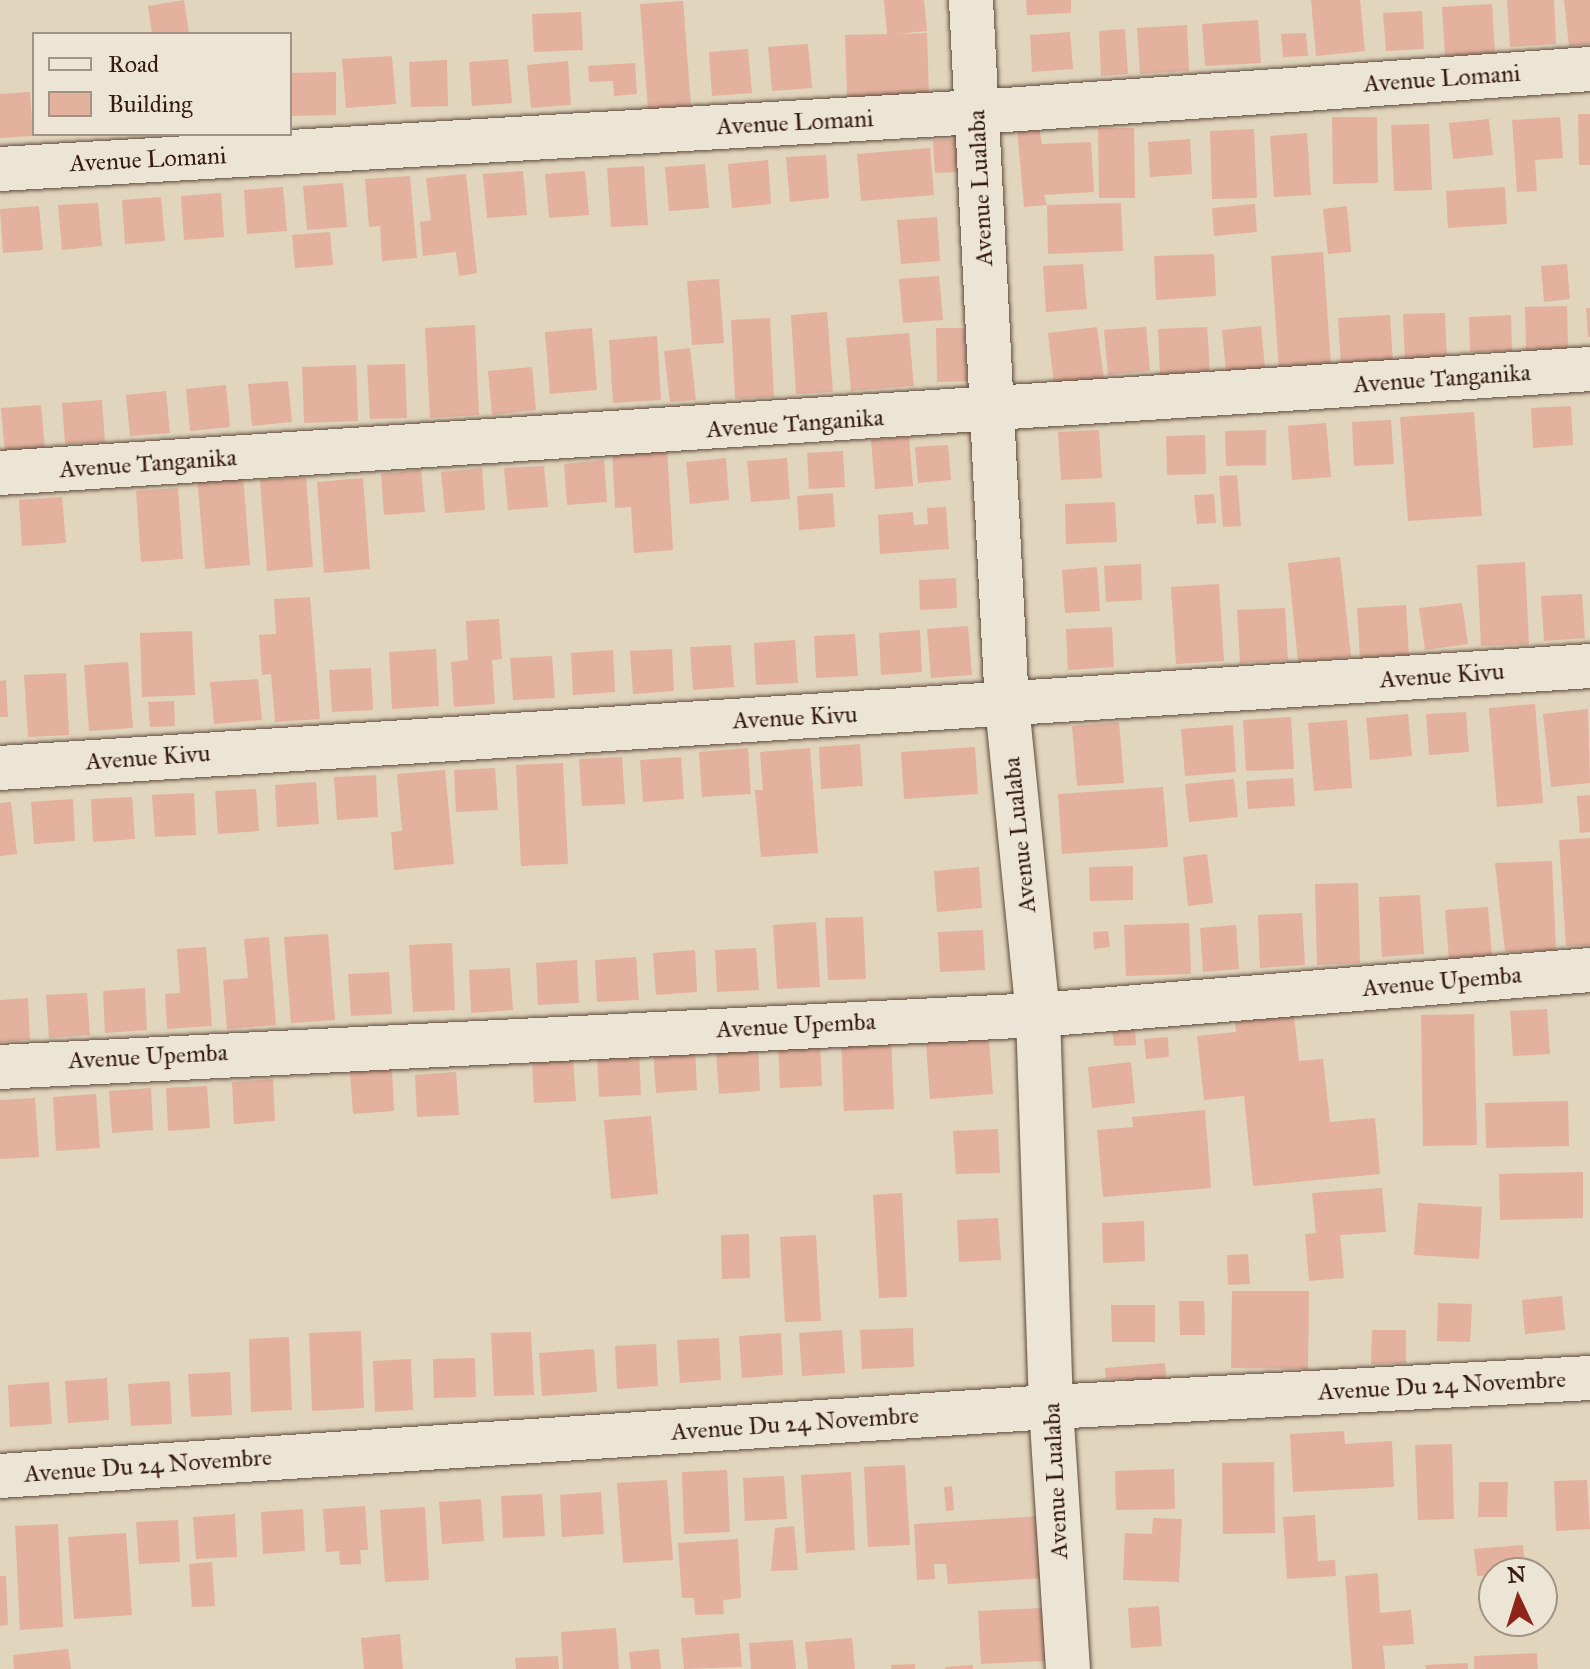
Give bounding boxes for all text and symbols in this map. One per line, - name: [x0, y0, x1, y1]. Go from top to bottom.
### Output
- legend: [32, 32, 292, 136]
- text: Road: [108, 49, 159, 79]
- street label: Avenue Lomani: [1363, 59, 1521, 99]
- text: Building: [108, 89, 193, 119]
- street label: Avenue Lomani: [716, 105, 874, 141]
- street label: Avenue Lualaba: [963, 109, 999, 267]
- street label: Avenue Lomani: [69, 142, 227, 178]
- street label: Avenue Tanganika: [1352, 358, 1532, 400]
- street label: Avenue Tanganika: [705, 403, 885, 445]
- street label: Avenue Tanganika: [58, 443, 238, 485]
- street label: Avenue Kivu: [1379, 657, 1505, 695]
- street label: Avenue Kivu: [732, 700, 858, 736]
- street label: Avenue Kivu: [85, 739, 211, 777]
- street label: Avenue Lualaba: [998, 756, 1042, 914]
- street label: Avenue Upemba: [1361, 961, 1523, 1003]
- street label: Avenue Upemba: [716, 1007, 876, 1045]
- street label: Avenue Upemba: [68, 1038, 228, 1076]
- street label: Avenue Du 24 Novembre: [1317, 1365, 1567, 1407]
- street label: Avenue Du 24 Novembre: [670, 1401, 920, 1447]
- street label: Avenue Lualaba: [1038, 1402, 1074, 1560]
- street label: Avenue Du 24 Novembre: [23, 1443, 273, 1489]
- north arrow: [1478, 1557, 1558, 1637]
- text: N: [1506, 1560, 1527, 1589]

